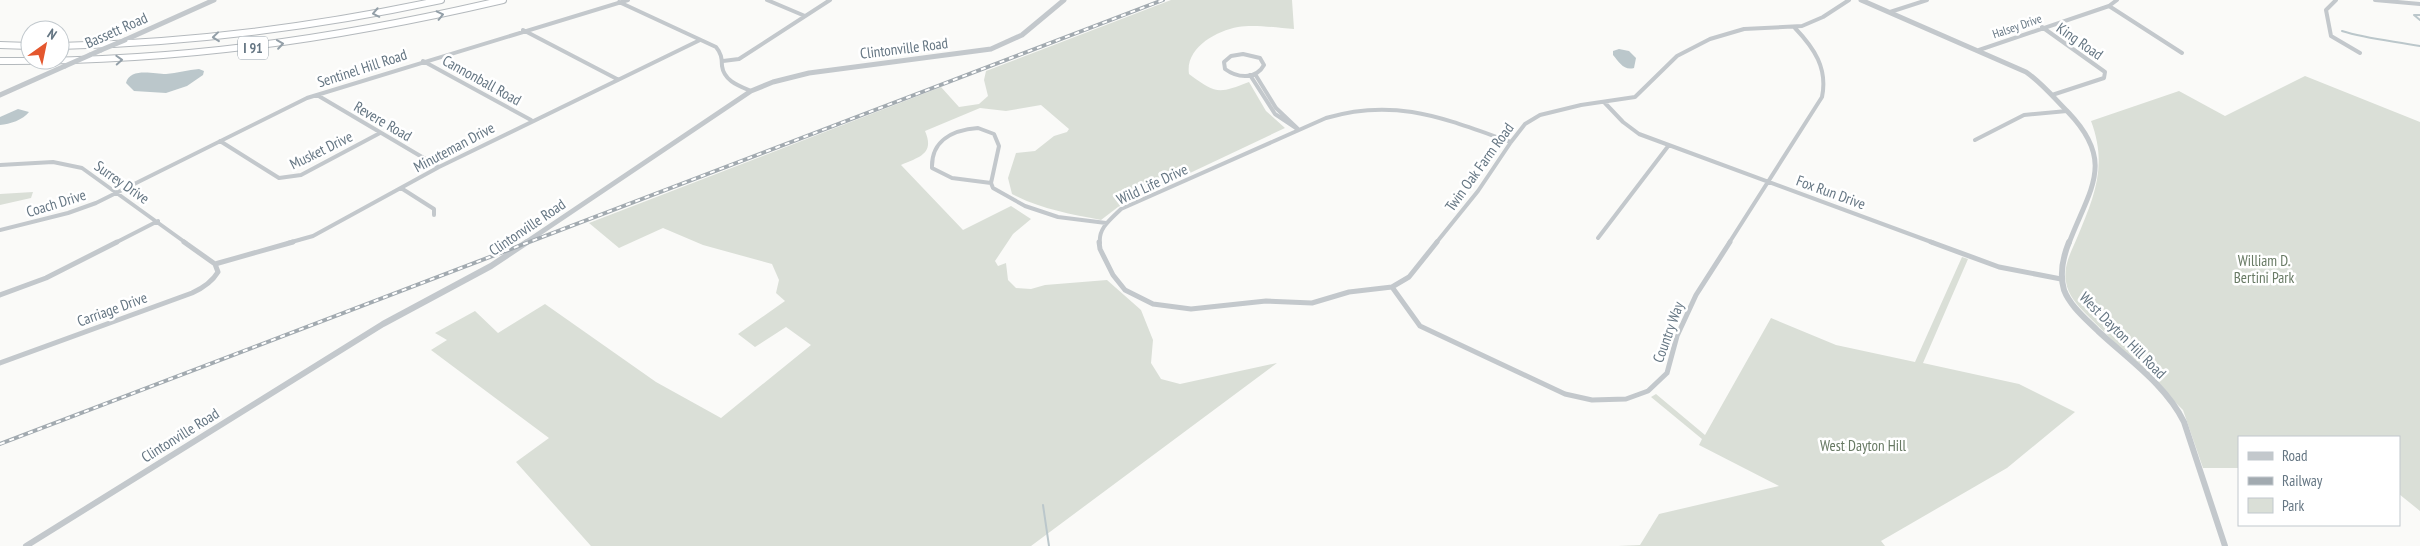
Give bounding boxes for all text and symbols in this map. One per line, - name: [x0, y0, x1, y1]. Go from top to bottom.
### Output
- street label: Bassett Road: [82, 8, 150, 52]
- one-way arrow: [372, 8, 381, 18]
- one-way arrow: [436, 10, 445, 21]
- street label: Halsey Drive: [1990, 11, 2044, 41]
- street label: King Road: [2053, 18, 2107, 64]
- north arrow: [20, 20, 70, 70]
- text: N: [44, 24, 60, 44]
- one-way arrow: [211, 31, 219, 42]
- street label: Clintonville Road: [859, 33, 949, 63]
- road number: I 91: [238, 36, 268, 59]
- one-way arrow: [277, 39, 285, 50]
- street label: Sentinel Hill Road: [315, 45, 409, 91]
- street label: Cannonball Road: [439, 51, 525, 109]
- one-way arrow: [115, 54, 123, 65]
- street label: Revere Road: [351, 97, 415, 145]
- street label: Minuteman Drive: [410, 118, 498, 176]
- street label: Twin Oak Farm Road: [1441, 119, 1517, 215]
- street label: Musket Drive: [286, 127, 356, 173]
- street label: Surrey Drive: [91, 156, 153, 208]
- street label: Wild Life Drive: [1113, 159, 1191, 209]
- street label: Fox Run Drive: [1794, 171, 1868, 213]
- street label: Coach Drive: [24, 185, 88, 221]
- street label: Clintonville Road: [485, 194, 569, 260]
- park label: William D. Bertini Park: [2234, 251, 2294, 287]
- street label: Carriage Drive: [74, 288, 150, 330]
- street label: West Dayton Hill Road: [2076, 288, 2170, 382]
- street label: Country Way: [1648, 299, 1688, 365]
- street label: Clintonville Road: [138, 404, 222, 466]
- park label: West Dayton Hill: [1820, 436, 1907, 455]
- legend: [2238, 436, 2400, 526]
- text: Road: [2282, 446, 2308, 465]
- text: Railway: [2282, 471, 2323, 490]
- text: Park: [2282, 496, 2304, 515]

